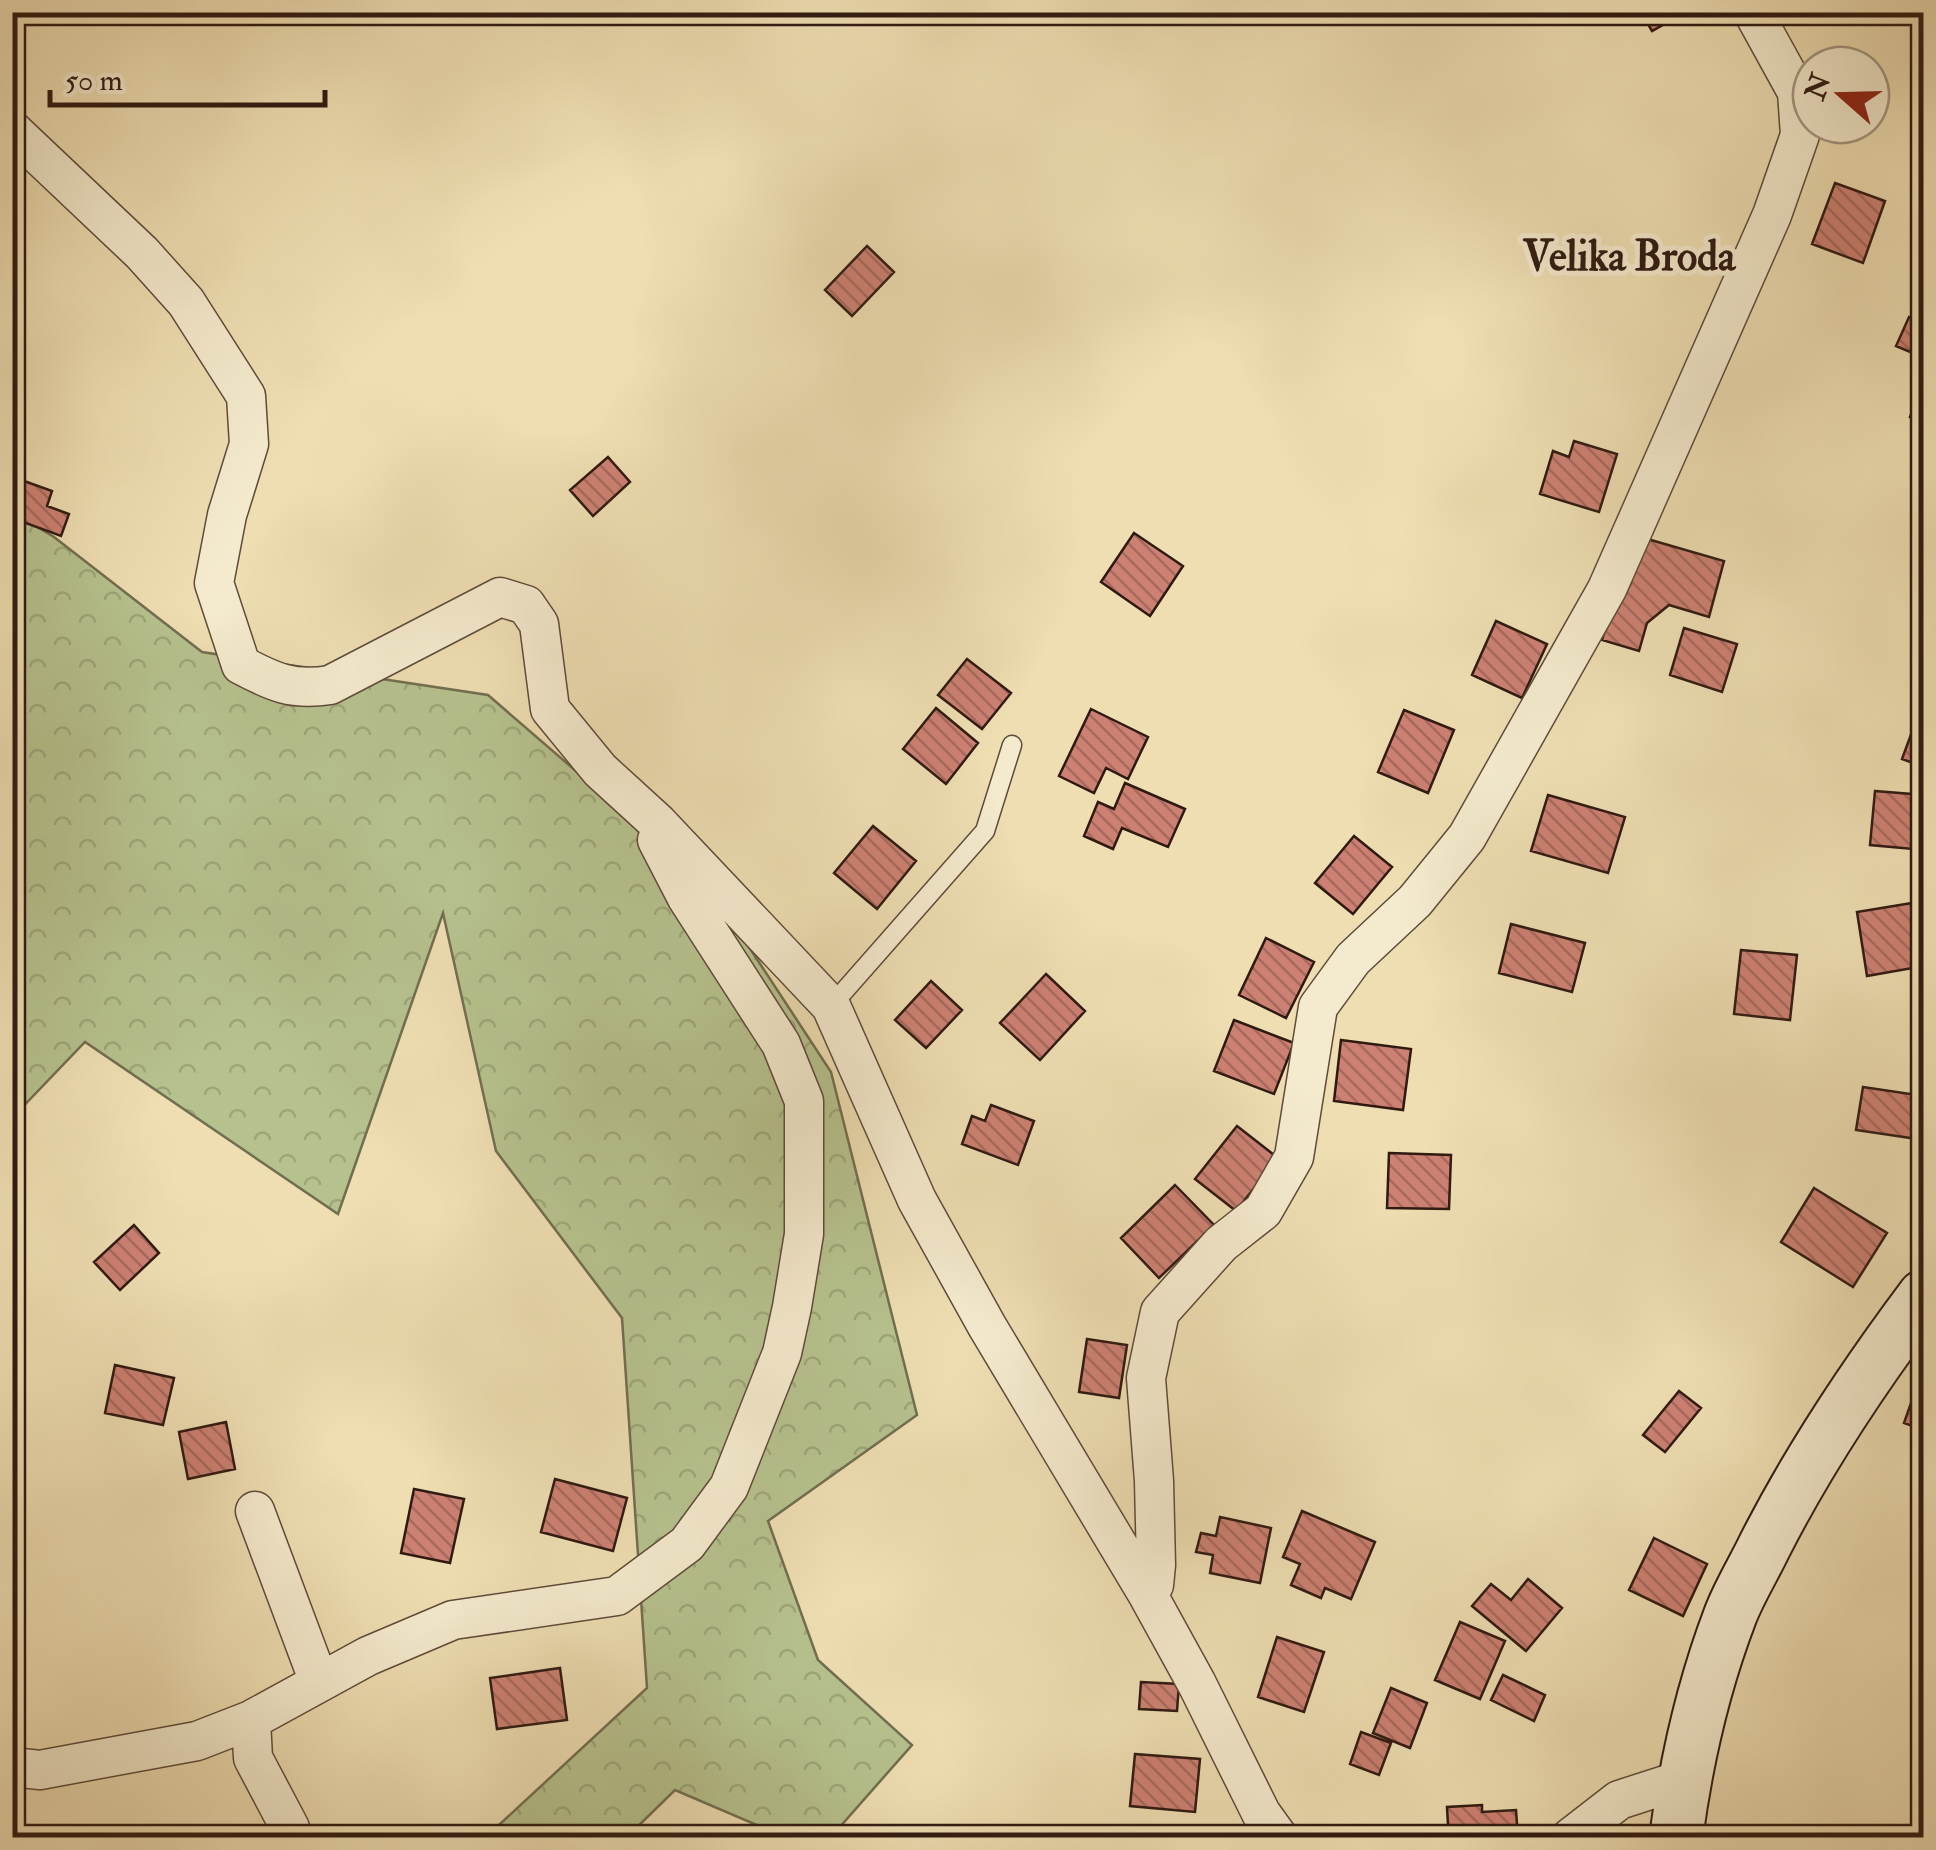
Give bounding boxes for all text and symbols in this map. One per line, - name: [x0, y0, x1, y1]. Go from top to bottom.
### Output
- scale bar: [50, 45, 325, 107]
- north arrow: [1791, 45, 1891, 145]
- text: 50 m: [65, 62, 123, 99]
- text: N: [1798, 68, 1840, 106]
- district label: Velika Broda: [1523, 231, 1737, 283]

